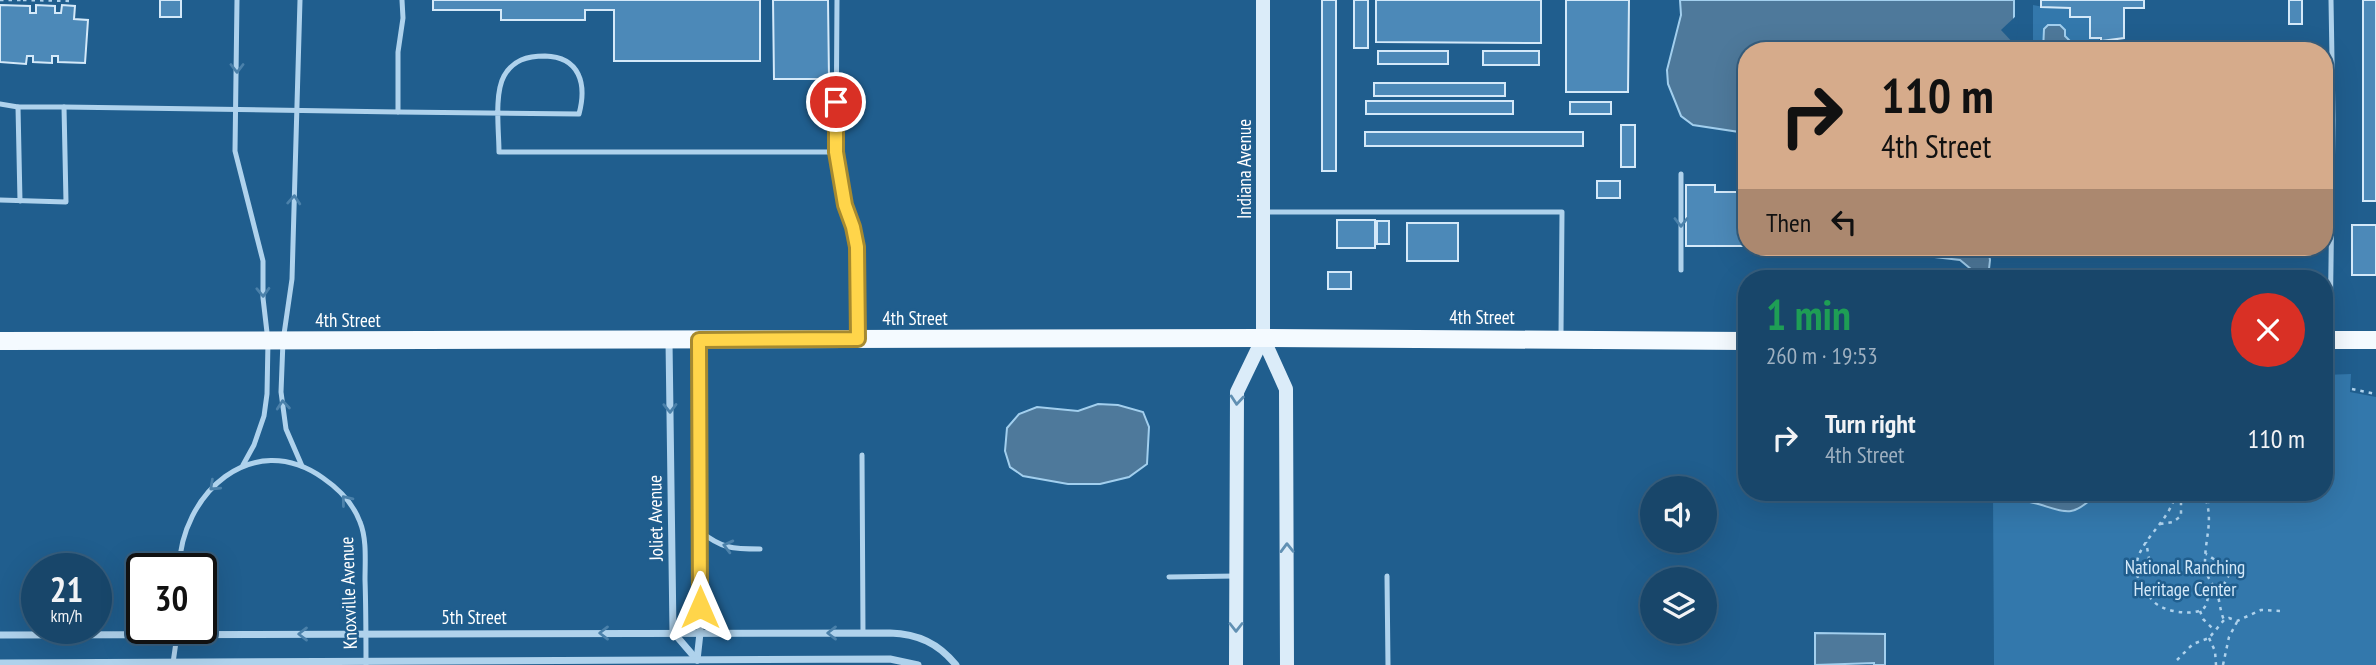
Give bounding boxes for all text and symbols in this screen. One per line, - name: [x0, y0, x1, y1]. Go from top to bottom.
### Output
- one-way arrow: [229, 63, 245, 74]
- text: 110 m: [1881, 63, 1994, 127]
- icon: right: [1766, 70, 1857, 161]
- pin: [806, 72, 866, 132]
- icon: arrive: [817, 83, 855, 121]
- street label: Indiana Avenue: [1232, 119, 1256, 219]
- text: 4th Street: [1881, 125, 1991, 167]
- one-way arrow: [286, 194, 301, 205]
- icon: left: [1825, 203, 1863, 241]
- text: Then: [1766, 206, 1811, 239]
- one-way arrow: [1673, 217, 1689, 228]
- one-way arrow: [256, 287, 271, 298]
- text: 1 min: [1766, 287, 1851, 342]
- button: close: [2231, 293, 2305, 367]
- street label: 4th Street: [1449, 305, 1516, 329]
- street label: 4th Street: [882, 306, 949, 330]
- street label: 4th Street: [315, 308, 382, 332]
- text: 260 m · 19:53: [1766, 341, 1878, 370]
- one-way arrow: [1230, 395, 1245, 406]
- one-way arrow: [275, 399, 290, 411]
- one-way arrow: [662, 403, 678, 414]
- text: Turn right: [1825, 407, 1916, 440]
- icon: right: [1766, 419, 1804, 457]
- text: 110 m: [2247, 422, 2305, 455]
- text: 4th Street: [1825, 440, 1904, 469]
- street label: Joliet Avenue: [642, 475, 668, 562]
- map controls: [1640, 476, 1717, 644]
- button: sound: [1640, 476, 1717, 553]
- one-way arrow: [209, 478, 222, 491]
- one-way arrow: [342, 495, 355, 507]
- street label: Knoxville Avenue: [334, 536, 362, 650]
- one-way arrow: [722, 540, 734, 554]
- one-way arrow: [1280, 542, 1295, 553]
- speed limit sign: 30: [126, 553, 217, 644]
- park label: National Ranching Heritage Center: [2125, 555, 2245, 601]
- text: 21: [50, 566, 83, 612]
- button: layers: [1640, 567, 1717, 644]
- position arrow: [663, 570, 737, 644]
- text: km/h: [51, 604, 82, 627]
- street label: 5th Street: [441, 605, 508, 629]
- one-way arrow: [1228, 622, 1244, 633]
- one-way arrow: [599, 625, 609, 641]
- one-way arrow: [826, 625, 836, 641]
- one-way arrow: [298, 626, 308, 642]

